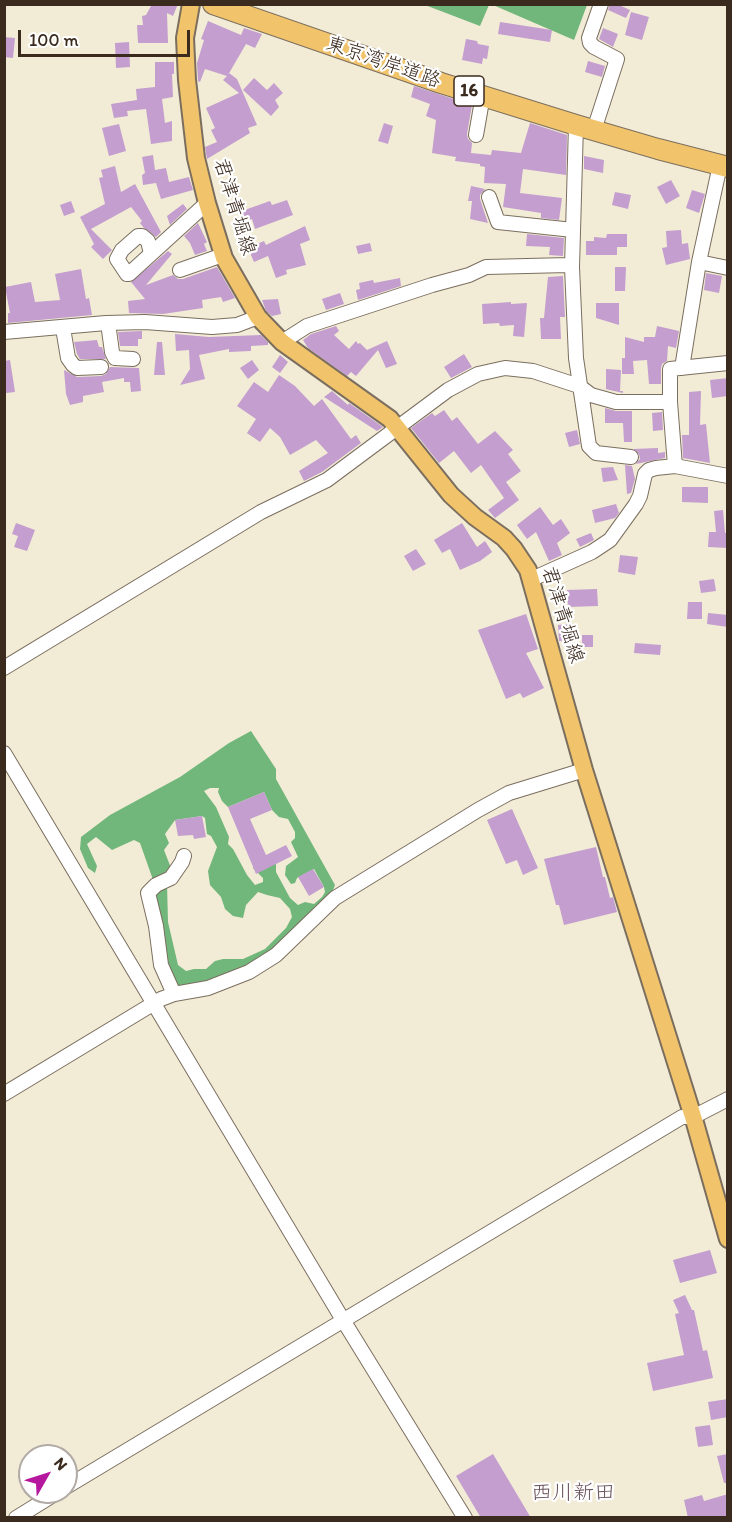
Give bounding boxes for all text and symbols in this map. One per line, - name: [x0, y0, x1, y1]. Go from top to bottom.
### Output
- scale bar: [21, 18, 194, 56]
- text: 100 m: [29, 29, 79, 51]
- street label: 東京湾岸道路: [322, 32, 444, 94]
- road number: 16: [454, 76, 484, 106]
- street label: 君津青堀線: [208, 156, 260, 258]
- street label: 君津青堀線: [536, 564, 588, 666]
- north arrow: [18, 1444, 78, 1504]
- text: N: [50, 1453, 72, 1474]
- district label: 西川新田: [531, 1481, 615, 1507]

